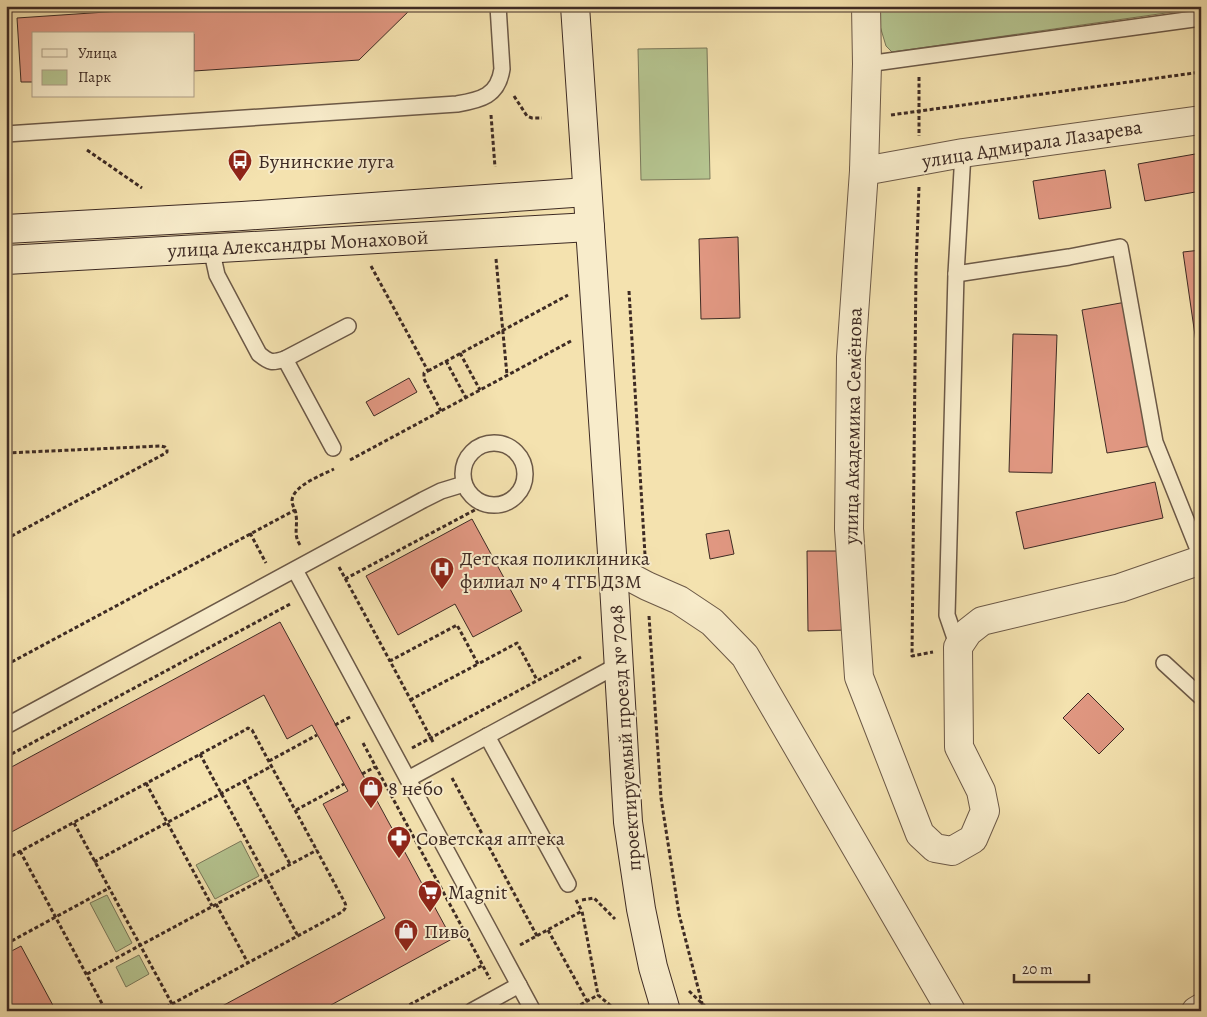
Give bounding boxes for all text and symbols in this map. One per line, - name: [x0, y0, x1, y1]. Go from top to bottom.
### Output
- legend: [32, 32, 195, 98]
- text: Улица: [78, 43, 117, 63]
- text: Парк: [78, 67, 111, 87]
- street label: улица Адмирала Лазарева: [919, 113, 1145, 175]
- bus stop icon: Бунинские луга: [227, 148, 253, 182]
- place label: Бунинские луга: [258, 148, 395, 175]
- street label: улица Александры Монаховой: [166, 224, 429, 264]
- street label: улица Академика Семёнова: [837, 307, 869, 546]
- place label: Детская поликлиника филиал № 4 ТГБ ДЗМ: [460, 545, 651, 595]
- hospital icon: Детская поликлиника филиал № 4 ТГБ ДЗМ: [429, 556, 455, 590]
- street label: проектируемый проезд № 7048: [602, 604, 648, 872]
- shop icon: 8 небо: [358, 775, 384, 809]
- place label: 8 небо: [388, 775, 443, 802]
- pharmacy icon: Советская аптека: [386, 825, 412, 859]
- place label: Советская аптека: [416, 825, 566, 852]
- supermarket icon: Magnit: [417, 879, 443, 913]
- place label: Magnit: [448, 879, 508, 906]
- shop icon: Пиво: [393, 918, 419, 952]
- place label: Пиво: [424, 918, 469, 945]
- scale bar: [1014, 952, 1090, 984]
- text: 20 m: [1022, 959, 1053, 979]

